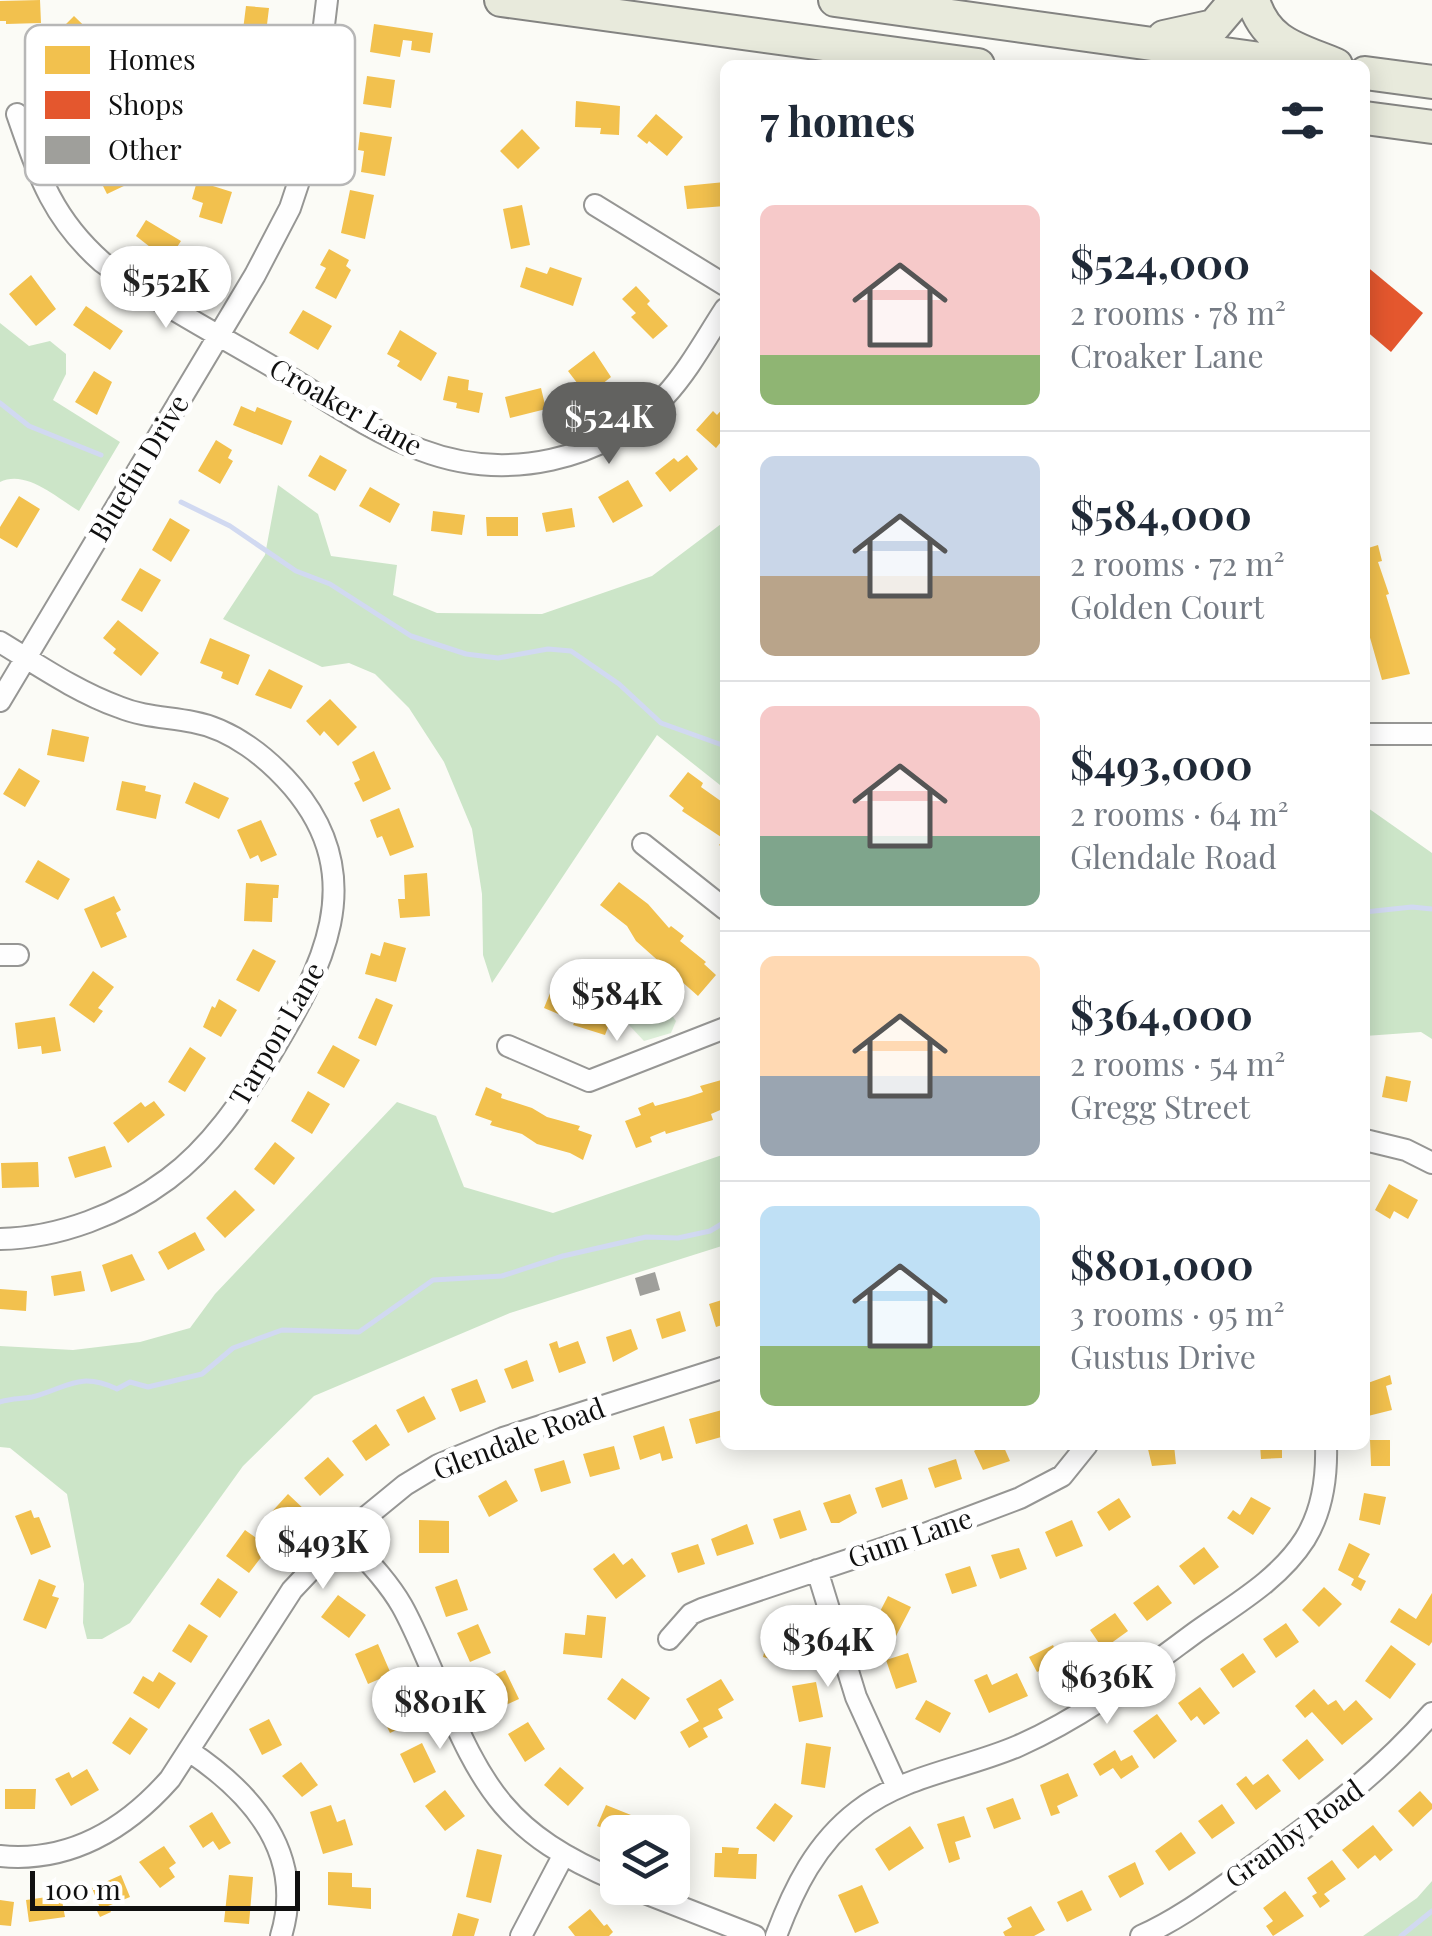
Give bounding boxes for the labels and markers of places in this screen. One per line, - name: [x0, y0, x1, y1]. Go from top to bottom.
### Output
- pin: $552K: [96, 246, 236, 331]
- pin: $524K: [539, 382, 679, 467]
- pin: $584K: [547, 959, 687, 1044]
- pin: $493K: [253, 1507, 393, 1592]
- pin: $364K: [758, 1605, 898, 1690]
- pin: $636K: [1037, 1642, 1177, 1727]
- pin: $801K: [370, 1667, 510, 1752]

